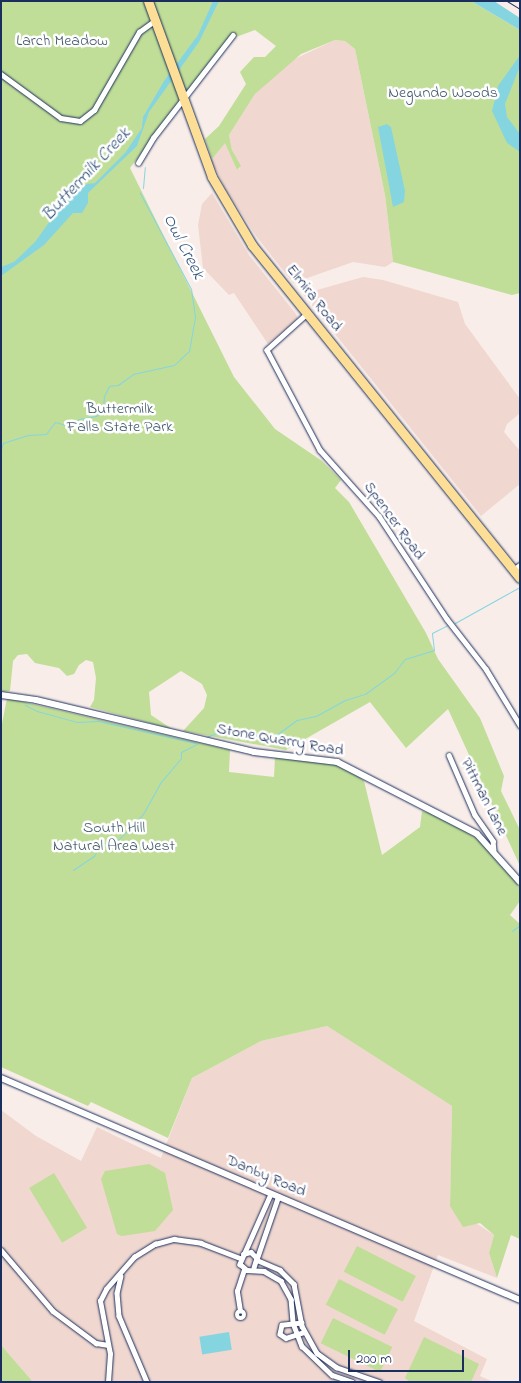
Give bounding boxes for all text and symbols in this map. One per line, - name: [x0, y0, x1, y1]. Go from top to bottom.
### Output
- park label: Larch Meadow: [16, 31, 108, 51]
- park label: Negundo Woods: [388, 83, 498, 103]
- water label: Buttermilk Creek: [38, 124, 136, 226]
- water label: Owl Creek: [157, 211, 209, 283]
- street label: Elmira Road: [282, 261, 346, 335]
- park label: Buttermilk Falls State Park: [67, 399, 173, 437]
- street label: Spencer Road: [359, 478, 429, 564]
- street label: Stone Quarry Road: [215, 719, 345, 761]
- street label: Pittman Lane: [456, 755, 512, 839]
- park label: South Hill Natural Area West: [53, 818, 175, 856]
- street label: Danby Road: [223, 1151, 309, 1201]
- scale bar: [351, 1340, 467, 1372]
- text: 200 m: [356, 1348, 392, 1370]

